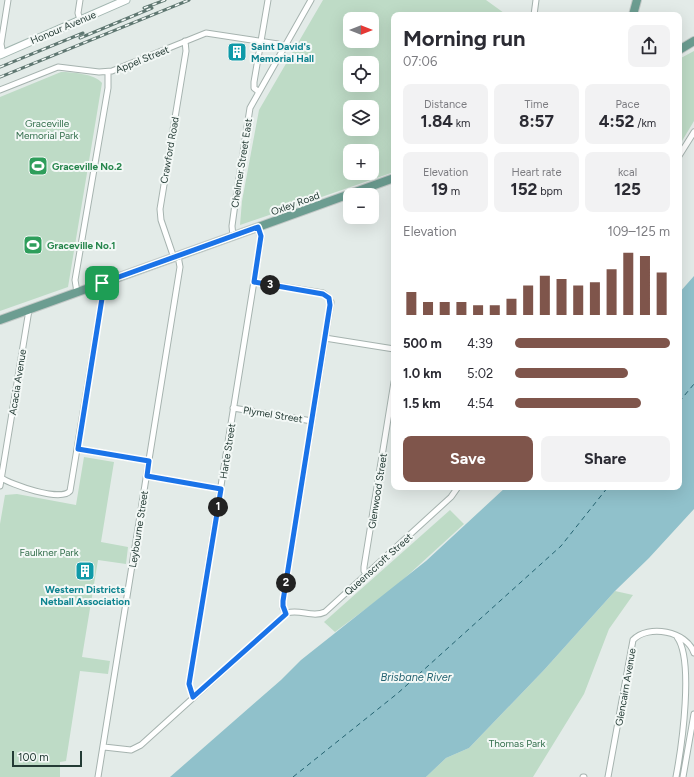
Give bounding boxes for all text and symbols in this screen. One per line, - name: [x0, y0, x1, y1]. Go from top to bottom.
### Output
- street label: Honour Avenue: [28, 8, 98, 47]
- north arrow: [343, 12, 379, 48]
- map controls: [343, 12, 379, 224]
- text: Morning run: [403, 25, 526, 52]
- button: share: [628, 25, 670, 67]
- place label: Saint David's Memorial Hall: [251, 40, 314, 65]
- building icon: Saint David's Memorial Hall: [226, 41, 248, 63]
- street label: Appel Street: [113, 43, 171, 76]
- text: 07:06: [403, 54, 437, 69]
- button: locate: [343, 56, 379, 92]
- text: Distance: [424, 98, 467, 111]
- text: Time: [525, 98, 549, 111]
- text: Pace: [616, 98, 639, 111]
- button: layers: [343, 100, 379, 136]
- text: 1.84: [421, 111, 453, 131]
- text: 8:57: [519, 111, 554, 131]
- text: 4:52: [599, 111, 634, 131]
- street label: Crawford Road: [157, 116, 182, 185]
- park label: Graceville Memorial Park: [16, 117, 79, 142]
- street label: Chelmer Street East: [228, 117, 255, 209]
- text: km: [453, 117, 470, 130]
- text: /km: [634, 117, 656, 130]
- button: +: [343, 144, 379, 180]
- sports icon: Graceville No.2: [27, 155, 49, 177]
- place label: Graceville No.2: [52, 160, 122, 173]
- text: Elevation: [423, 166, 468, 179]
- text: Heart rate: [512, 166, 561, 179]
- text: kcal: [618, 166, 637, 179]
- text: 19: [431, 179, 448, 199]
- text: 152: [511, 179, 537, 199]
- text: 125: [614, 179, 641, 199]
- text: m: [448, 185, 460, 198]
- text: bpm: [537, 185, 562, 198]
- button: −: [343, 188, 379, 224]
- street label: Oxley Road: [269, 189, 321, 218]
- text: Elevation: [403, 224, 456, 239]
- text: 109–125 m: [607, 224, 670, 239]
- sports icon: Graceville No.1: [22, 234, 44, 256]
- place label: Graceville No.1: [47, 239, 116, 252]
- pin: [85, 266, 119, 300]
- icon: arrive: [91, 272, 113, 294]
- pin: 3: [260, 275, 280, 295]
- text: 3: [267, 278, 273, 291]
- text: 500 m: [403, 336, 442, 351]
- text: 4:39: [467, 336, 493, 351]
- street label: Acacia Avenue: [6, 348, 29, 416]
- text: 1.0 km: [403, 366, 442, 381]
- text: 5:02: [467, 366, 493, 381]
- text: 1.5 km: [403, 396, 441, 411]
- text: 4:54: [467, 396, 494, 411]
- street label: Plymel Street: [242, 403, 304, 426]
- street label: Harte Street: [217, 422, 238, 480]
- button: Save: [403, 436, 533, 482]
- button: Share: [541, 436, 670, 482]
- street label: Glenwood Street: [365, 452, 390, 530]
- street label: Leybourne Street: [126, 489, 151, 569]
- pin: 1: [208, 497, 228, 517]
- text: 1: [216, 500, 220, 513]
- street label: Queenscroft Street: [342, 530, 415, 598]
- park label: Faulkner Park: [19, 546, 79, 559]
- building icon: Western Districts Netball Association: [74, 560, 96, 582]
- pin: 2: [276, 573, 296, 593]
- text: 2: [283, 576, 289, 589]
- place label: Western Districts Netball Association: [40, 583, 130, 608]
- street label: Glencairn Avenue: [612, 647, 639, 727]
- water label: Brisbane River: [381, 671, 453, 684]
- park label: Thomas Park: [489, 737, 545, 750]
- scale bar: [12, 749, 82, 768]
- text: 100 m: [18, 751, 49, 764]

